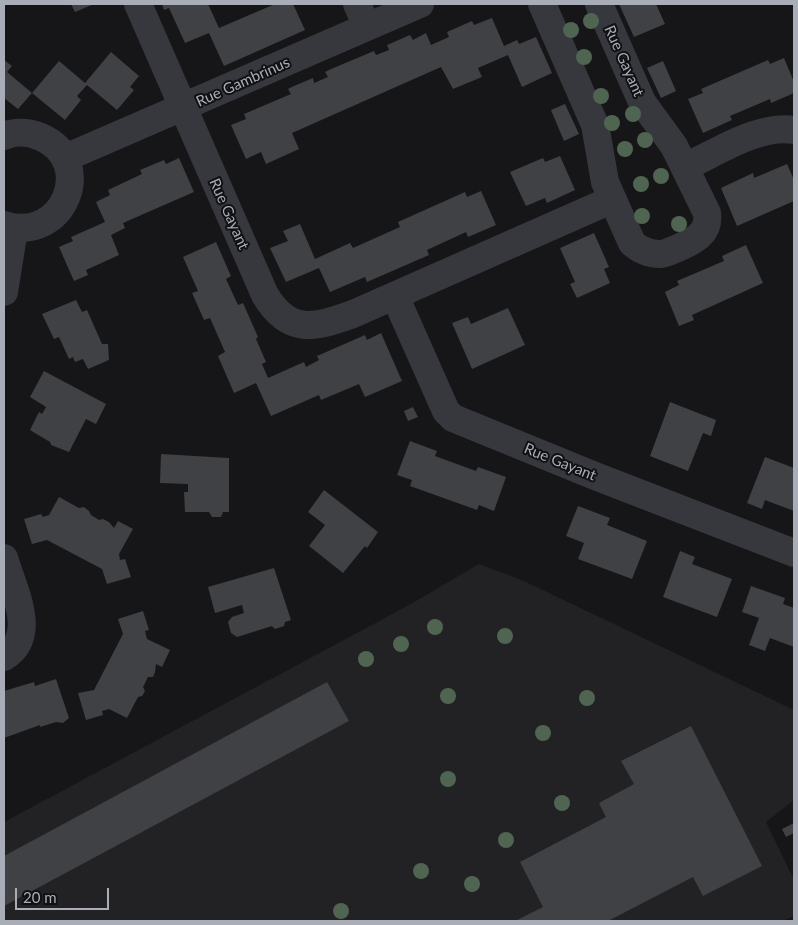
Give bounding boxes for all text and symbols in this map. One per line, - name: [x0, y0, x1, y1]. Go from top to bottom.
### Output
- street label: Rue Gayant: [600, 23, 648, 99]
- street label: Rue Gambrinus: [193, 53, 293, 111]
- street label: Rue Gayant: [205, 176, 253, 252]
- street label: Rue Gayant: [521, 439, 599, 485]
- scale bar: [18, 878, 111, 910]
- text: 20 m: [23, 888, 57, 906]

